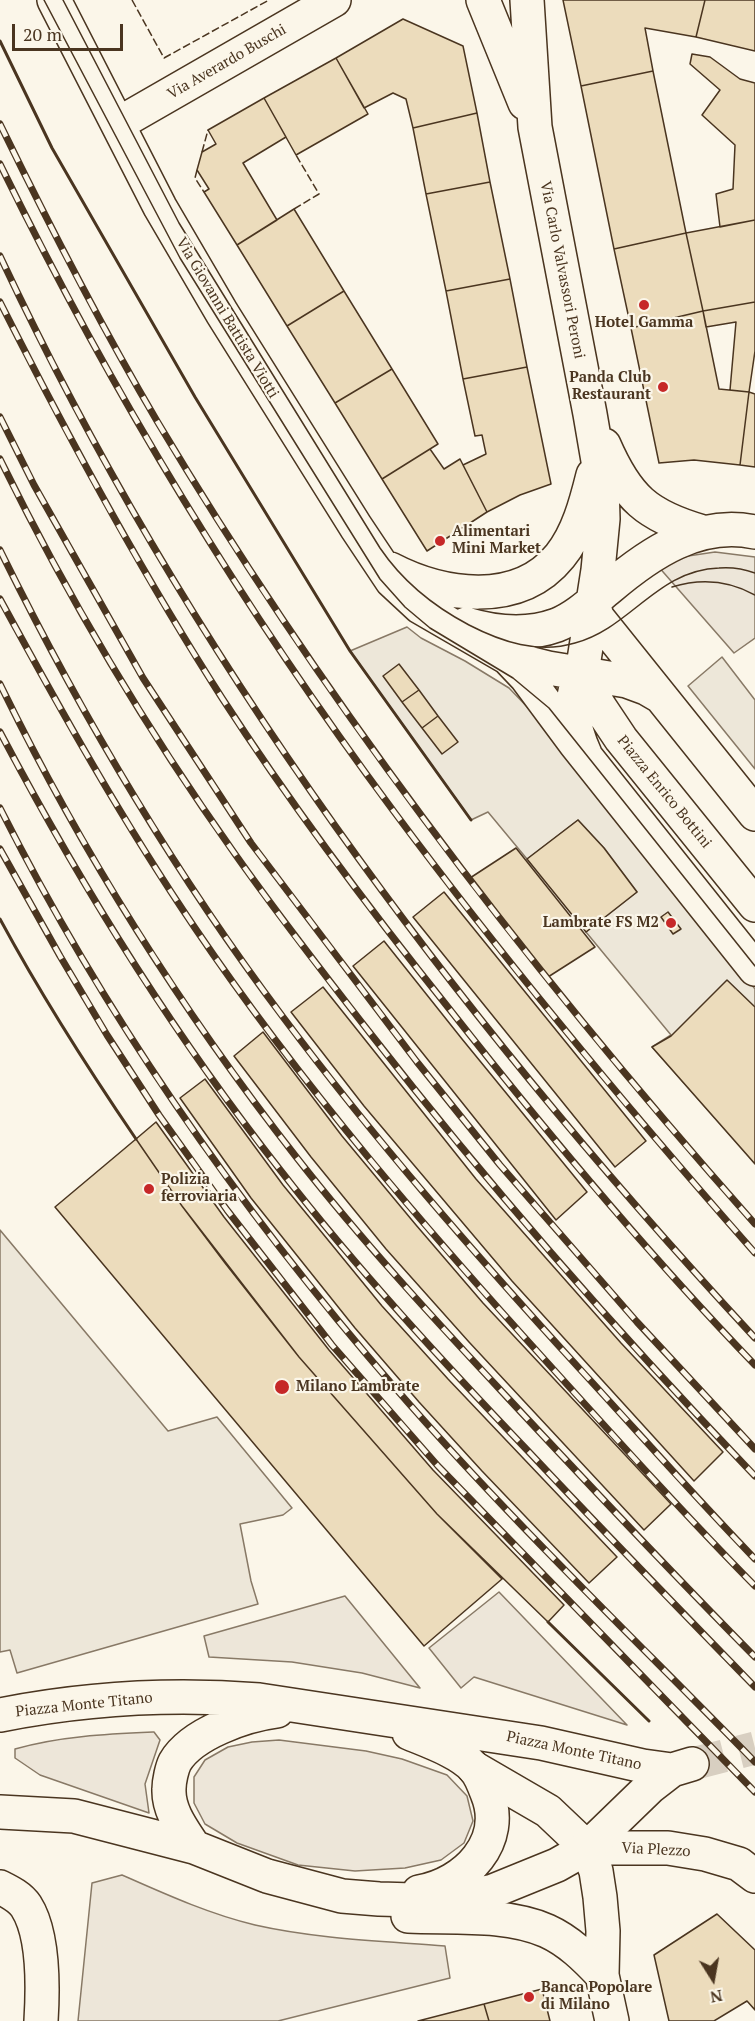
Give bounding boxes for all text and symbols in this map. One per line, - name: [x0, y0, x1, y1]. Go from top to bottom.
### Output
- scale bar: [15, 12, 126, 50]
- street label: Via Averardo Buschi: [164, 21, 290, 103]
- text: 20 m: [23, 22, 62, 46]
- street label: Via Carlo Valvassori Peroni: [536, 180, 588, 360]
- street label: Via Giovanni Battista Viotti: [172, 234, 282, 402]
- marker: Hotel Gamma: [637, 298, 651, 312]
- place label: Hotel Gamma: [595, 314, 693, 332]
- place label: Panda Club Restaurant: [569, 369, 651, 404]
- marker: Panda Club Restaurant: [656, 380, 670, 394]
- place label: Alimentari Mini Market: [452, 523, 541, 558]
- marker: Alimentari Mini Market: [433, 534, 447, 548]
- street label: Piazza Enrico Bottini: [613, 732, 715, 852]
- place label: Lambrate FS M2: [543, 914, 659, 932]
- marker: Lambrate FS M2: [664, 916, 678, 930]
- place label: Polizia ferroviaria: [161, 1171, 237, 1206]
- marker: Polizia ferroviaria: [142, 1182, 156, 1196]
- marker: Milano Lambrate: [273, 1378, 291, 1396]
- place label: Milano Lambrate: [296, 1378, 420, 1396]
- street label: Piazza Monte Titano: [15, 1689, 153, 1721]
- street label: Piazza Monte Titano: [505, 1728, 643, 1774]
- street label: Via Plezzo: [621, 1839, 691, 1861]
- north arrow: [683, 1949, 743, 2009]
- place label: Banca Popolare di Milano: [541, 1979, 652, 2014]
- text: N: [708, 1985, 724, 2009]
- marker: Banca Popolare di Milano: [522, 1990, 536, 2004]

